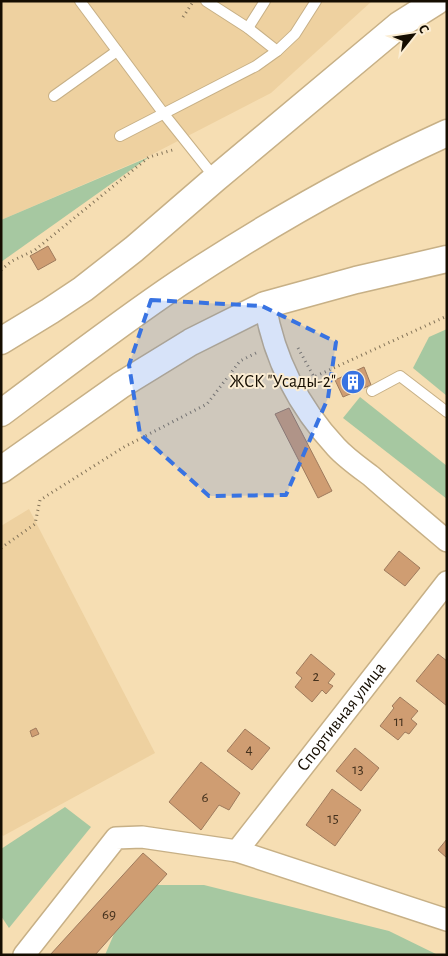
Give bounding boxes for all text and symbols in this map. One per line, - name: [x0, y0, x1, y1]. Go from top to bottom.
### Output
- north arrow: [388, 10, 438, 60]
- text: С: [415, 22, 432, 36]
- building icon: ЖСК "Усады-2": [340, 369, 366, 395]
- place label: ЖСК "Усады-2": [229, 373, 336, 391]
- street label: Спортивная улица: [294, 659, 390, 775]
- house number: 2: [313, 669, 320, 684]
- house number: 11: [394, 714, 404, 729]
- house number: 4: [245, 742, 253, 757]
- house number: 13: [352, 762, 364, 777]
- house number: 6: [201, 790, 209, 805]
- house number: 15: [327, 811, 339, 826]
- house number: 69: [102, 907, 116, 922]

